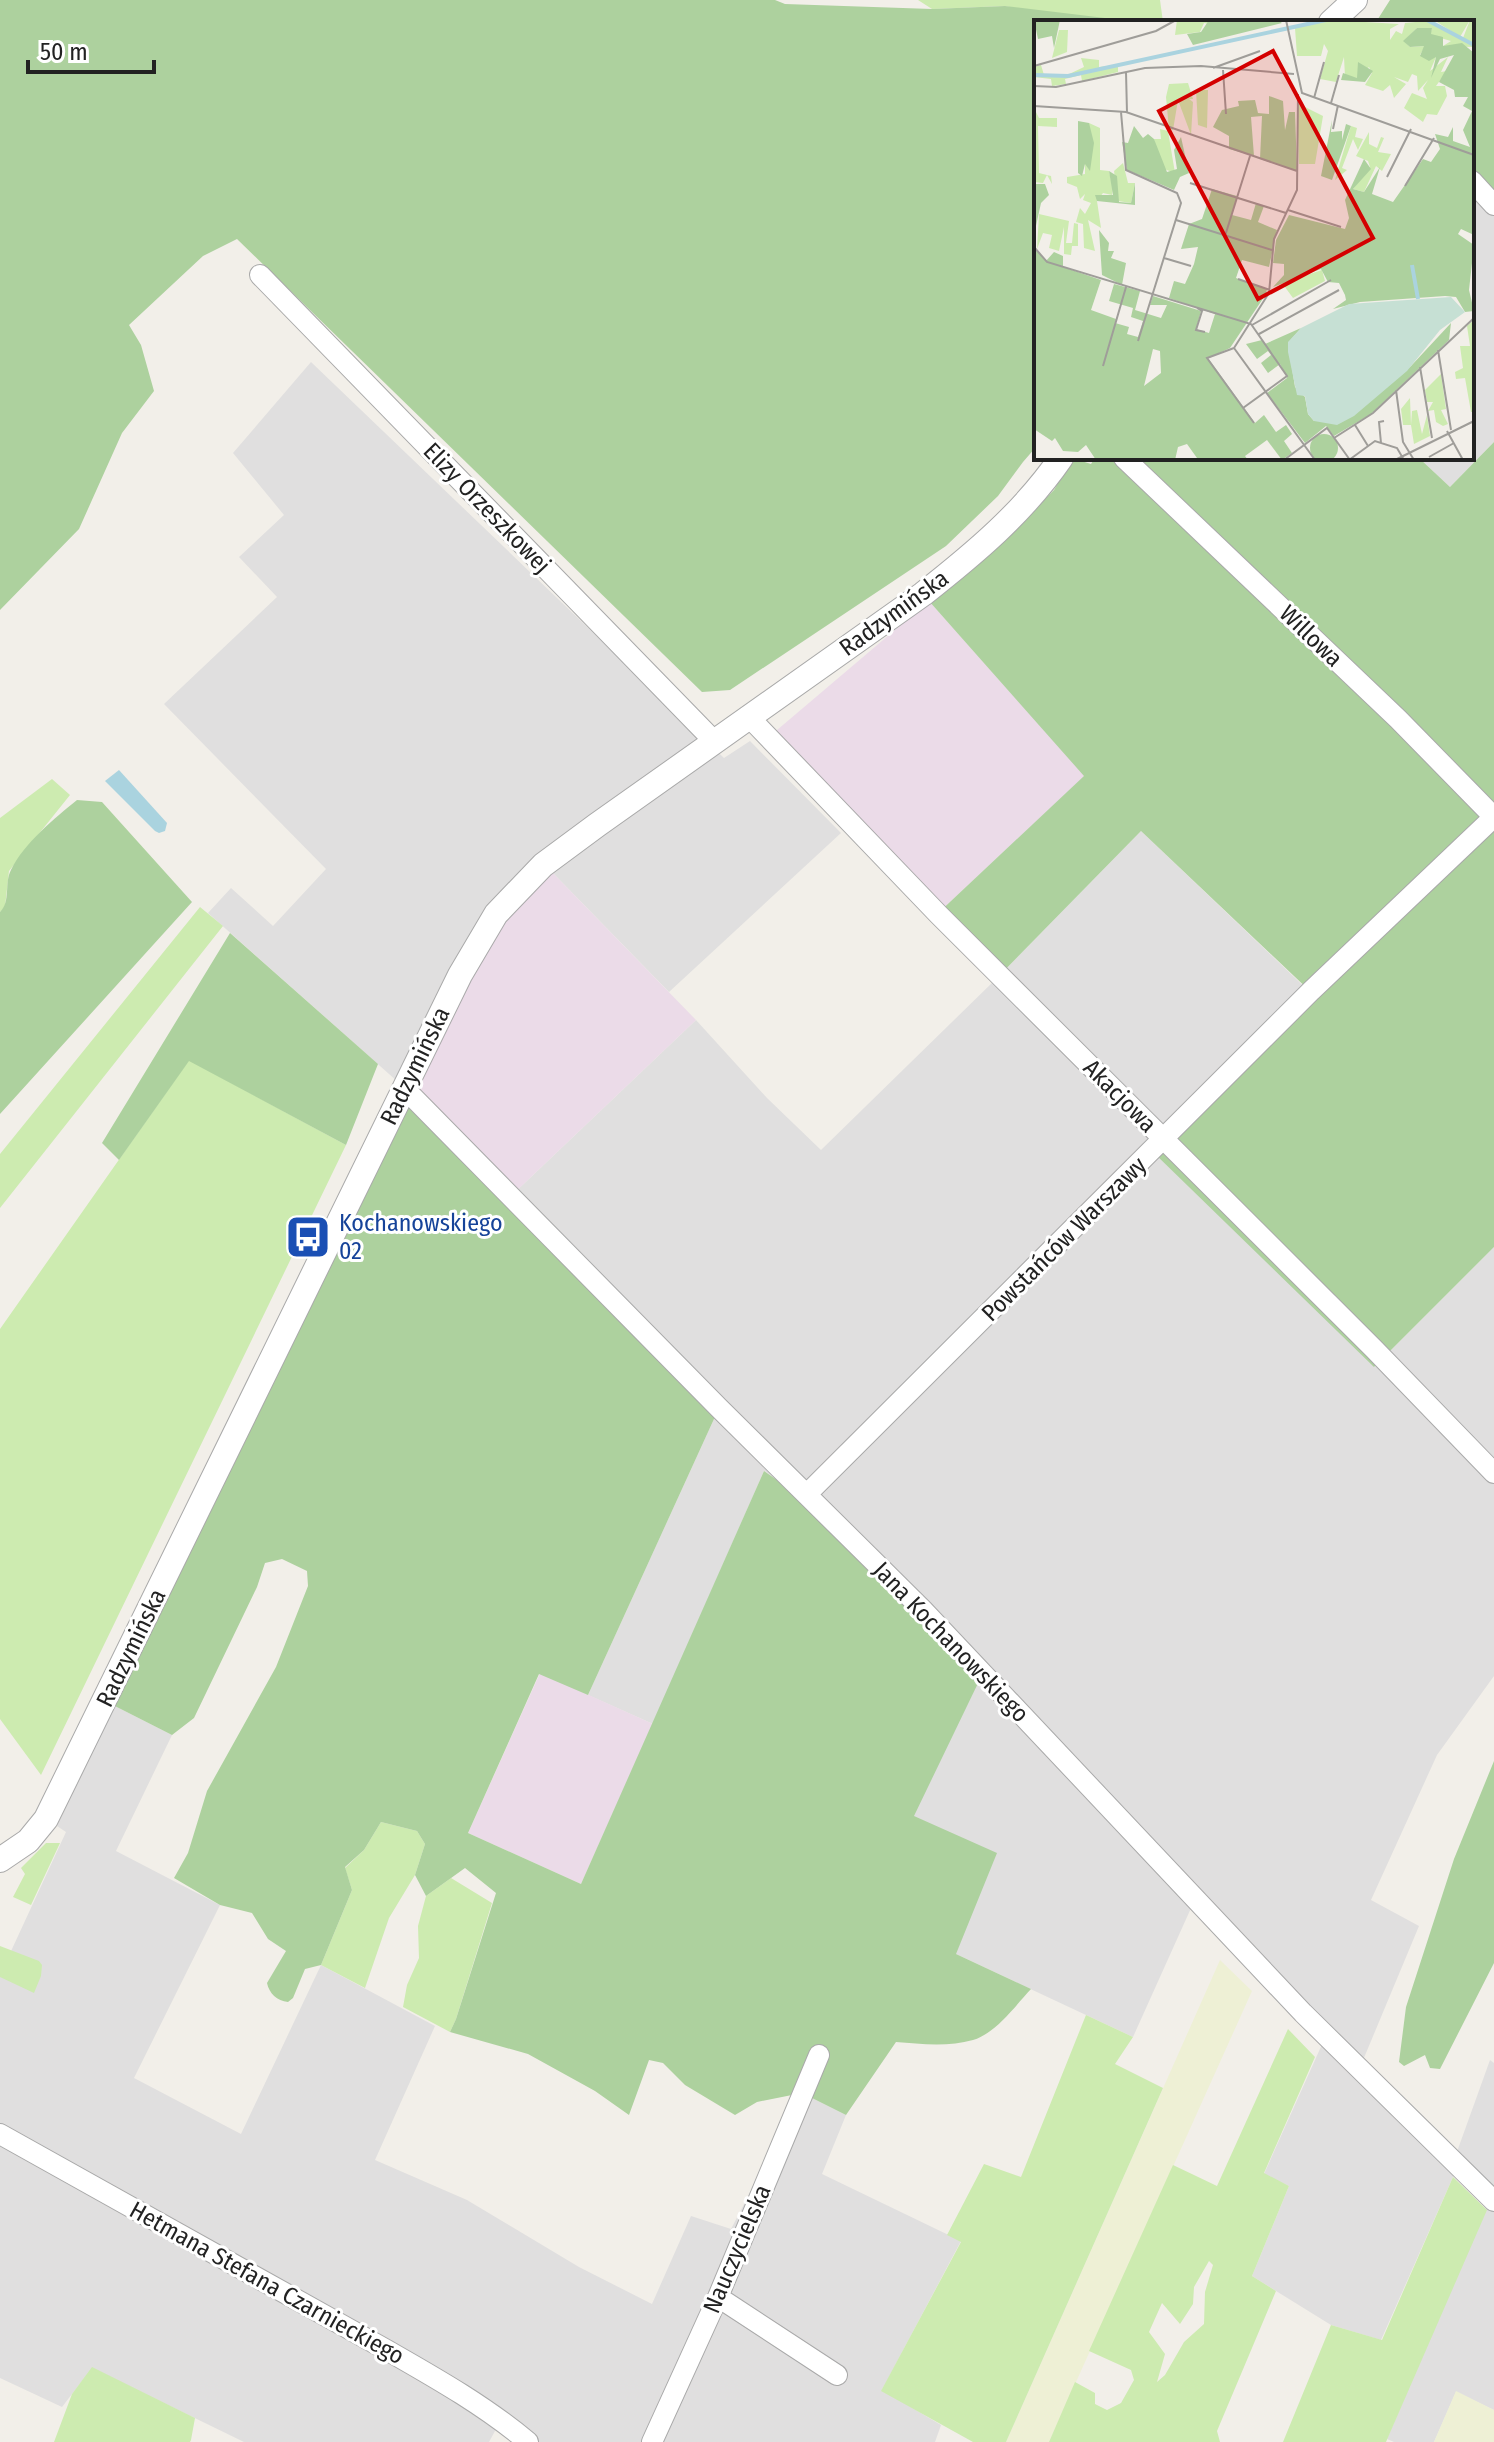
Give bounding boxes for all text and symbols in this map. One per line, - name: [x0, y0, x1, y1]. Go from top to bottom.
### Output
- inset map: [1034, 20, 1474, 460]
- scale bar: [28, 24, 154, 74]
- text: 50 m: [40, 38, 88, 66]
- street label: Elizy Orzeszkowej: [418, 437, 556, 579]
- street label: Radzymińska: [834, 564, 954, 662]
- street label: Willowa: [1274, 599, 1348, 673]
- street label: Radzymińska: [374, 1003, 456, 1129]
- street label: Akacjowa: [1078, 1054, 1162, 1138]
- street label: Powstańców Warszawy: [976, 1151, 1152, 1327]
- place label: Kochanowskiego 02: [339, 1209, 503, 1265]
- bus stop icon: Kochanowskiego 02: [284, 1213, 332, 1261]
- street label: Jana Kochanowskiego: [867, 1556, 1035, 1728]
- street label: Radzymińska: [90, 1585, 172, 1711]
- street label: Nauczycielska: [697, 2181, 777, 2317]
- street label: Hetmana Stefana Czarnieckiego: [125, 2196, 409, 2370]

